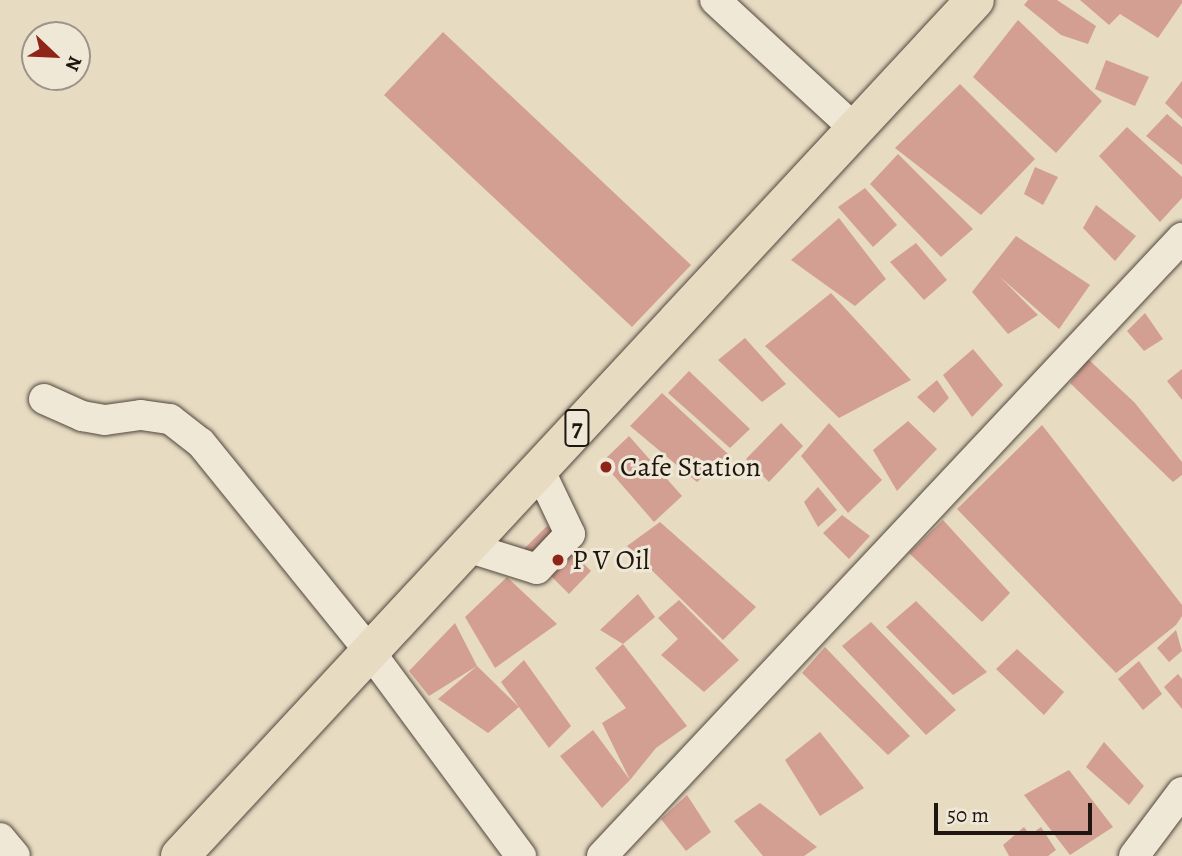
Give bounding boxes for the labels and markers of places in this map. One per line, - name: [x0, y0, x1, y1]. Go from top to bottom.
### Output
- place label: Cafe Station: [620, 450, 761, 484]
- marker: Cafe Station: [598, 459, 614, 475]
- place label: P V Oil: [572, 543, 650, 577]
- marker: P V Oil: [550, 552, 566, 568]

